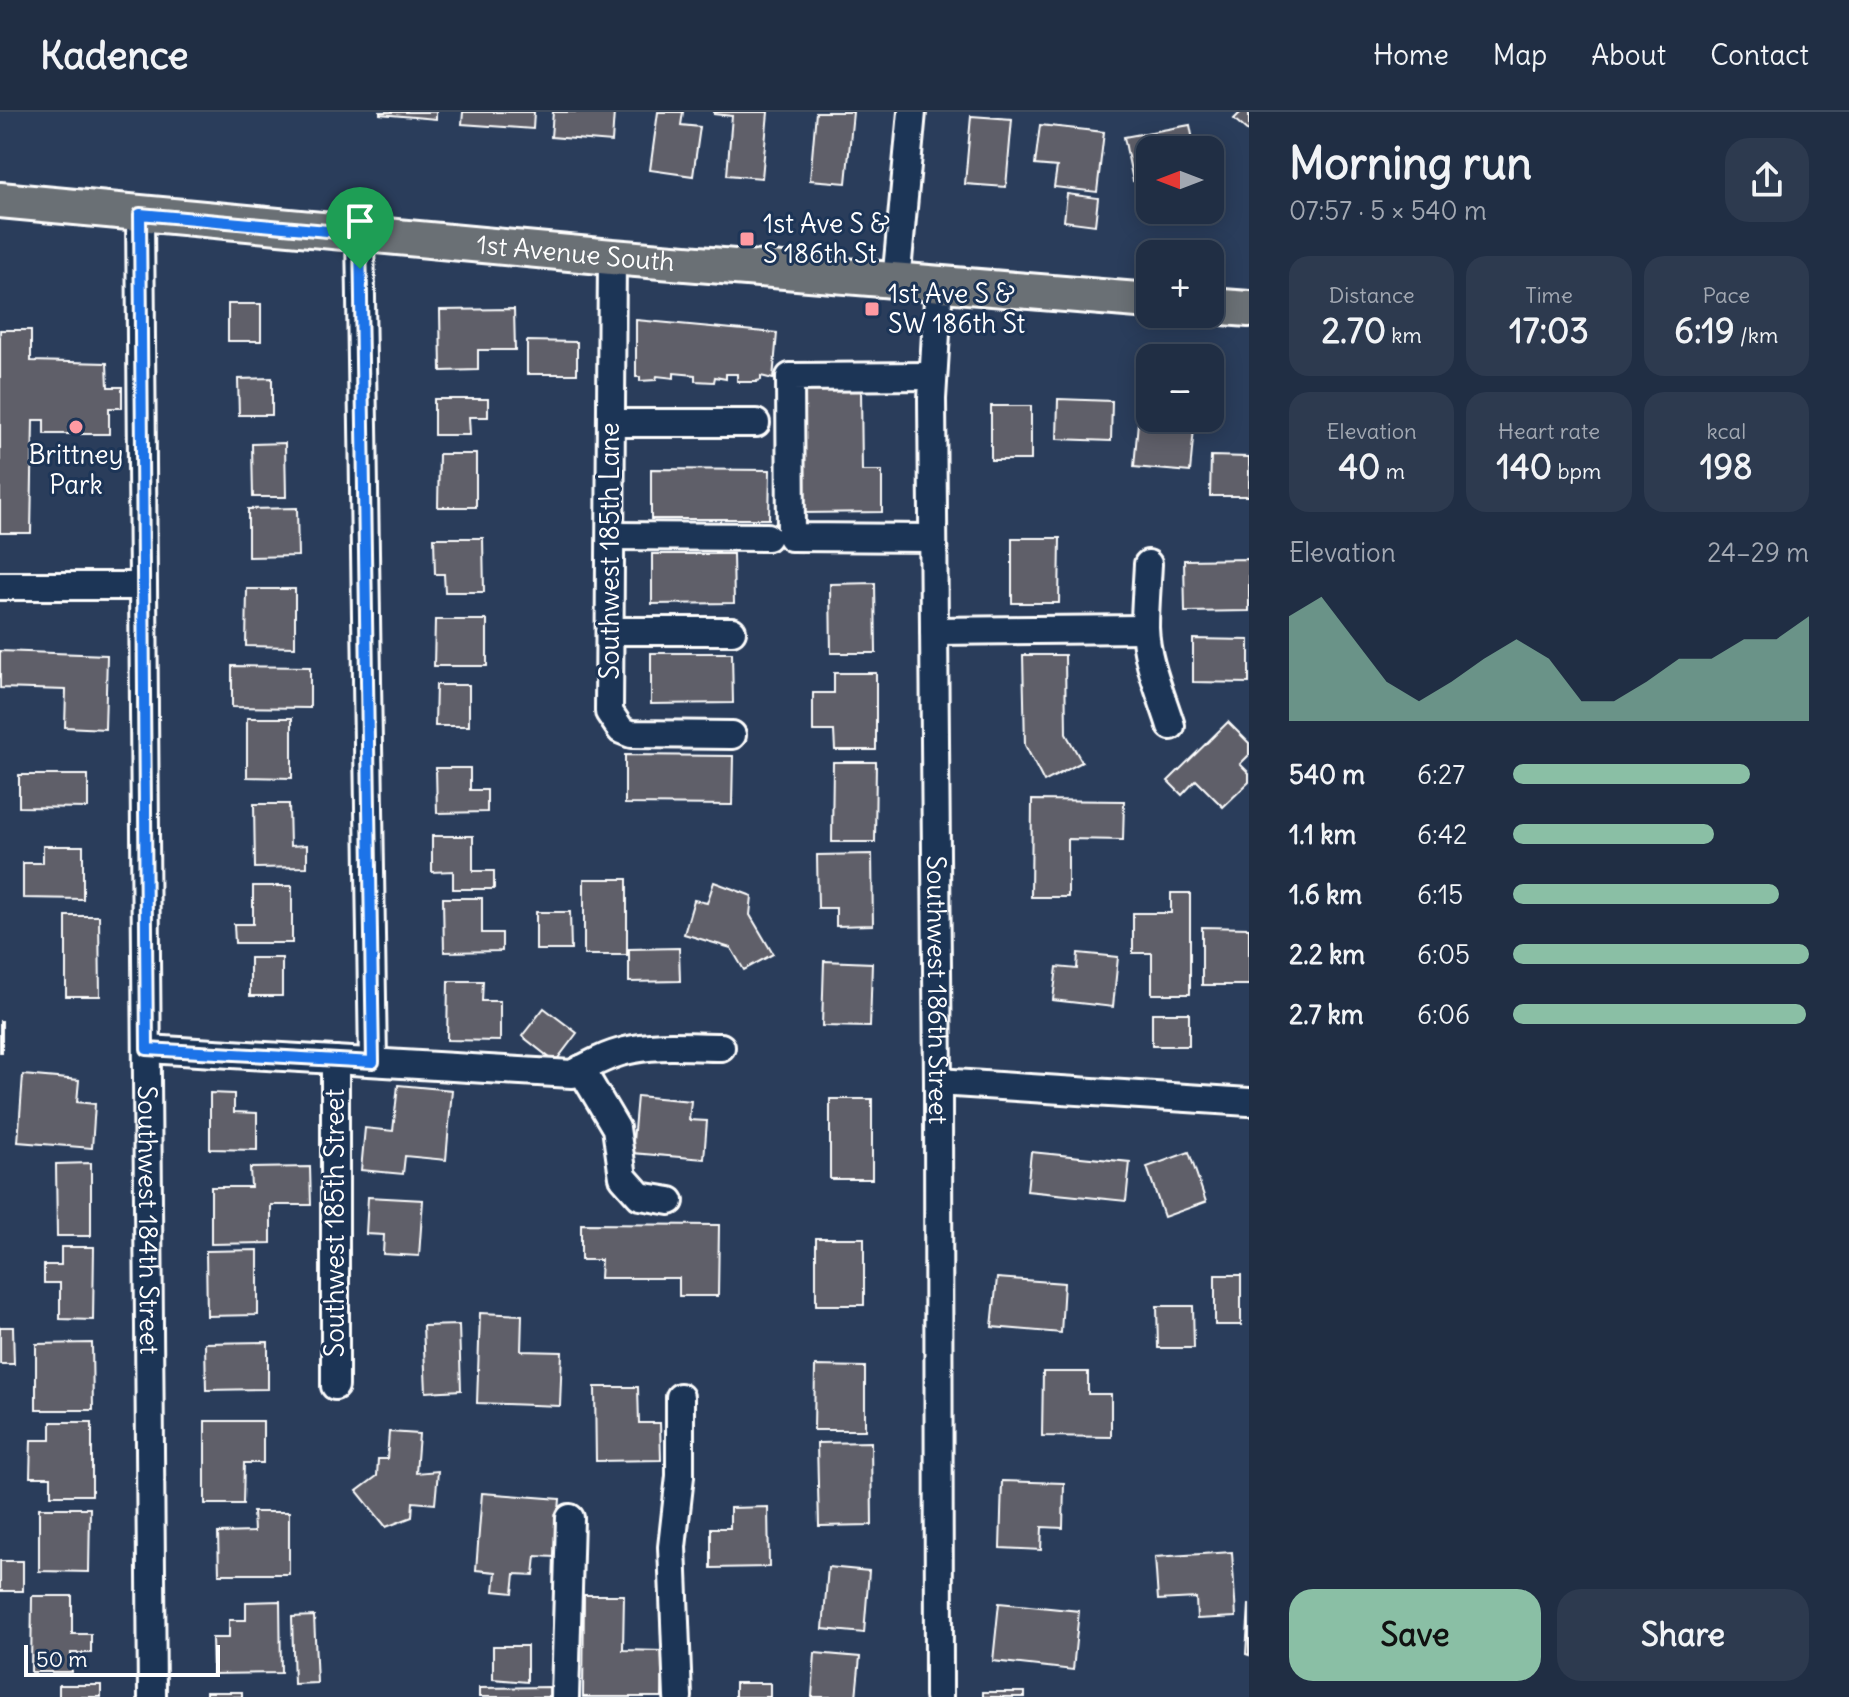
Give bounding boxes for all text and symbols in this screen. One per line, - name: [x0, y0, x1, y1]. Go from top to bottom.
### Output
- text: Kadence: [40, 32, 189, 79]
- text: Home: [1373, 37, 1449, 73]
- text: Map: [1493, 37, 1547, 73]
- text: About: [1591, 37, 1666, 73]
- text: Contact: [1710, 37, 1809, 73]
- north arrow: [1136, 136, 1224, 224]
- map controls: [1136, 136, 1224, 432]
- text: Morning run: [1289, 136, 1532, 191]
- button: share: [1725, 138, 1809, 222]
- pin: [326, 187, 394, 269]
- text: 07:57 · 5 × 540 m: [1289, 194, 1487, 227]
- icon: arrive: [338, 199, 382, 243]
- place label: 1st Ave S & S 186th St: [763, 207, 890, 270]
- street label: 1st Avenue South: [475, 227, 676, 278]
- marker: 1st Ave S & S 186th St: [738, 230, 756, 248]
- button: +: [1136, 240, 1224, 328]
- place label: 1st Ave S & SW 186th St: [888, 277, 1026, 340]
- text: Distance: [1329, 281, 1415, 309]
- text: Time: [1525, 281, 1573, 309]
- text: Pace: [1702, 281, 1750, 309]
- marker: 1st Ave S & SW 186th St: [863, 300, 881, 318]
- text: 2.70: [1321, 309, 1386, 352]
- text: 17:03: [1509, 309, 1589, 352]
- text: 6:19: [1674, 309, 1735, 352]
- text: km: [1386, 321, 1422, 349]
- text: /km: [1735, 321, 1778, 349]
- button: −: [1136, 344, 1224, 432]
- text: Elevation: [1327, 417, 1417, 445]
- text: Heart rate: [1498, 417, 1600, 445]
- text: kcal: [1707, 417, 1746, 445]
- marker: Brittney Park: [67, 418, 85, 436]
- street label: Southwest 185th Lane: [593, 422, 626, 680]
- place label: Brittney Park: [29, 438, 123, 501]
- text: 40: [1338, 445, 1380, 488]
- text: 140: [1497, 445, 1552, 488]
- text: 198: [1700, 445, 1753, 488]
- text: m: [1380, 457, 1405, 485]
- text: bpm: [1552, 457, 1601, 485]
- text: Elevation: [1289, 536, 1396, 569]
- text: 24–29 m: [1707, 536, 1809, 569]
- text: 540 m: [1289, 758, 1365, 791]
- text: 6:27: [1417, 758, 1465, 791]
- text: 1.1 km: [1289, 818, 1356, 851]
- text: 6:42: [1417, 818, 1467, 851]
- street label: Southwest 186th Street: [920, 855, 955, 1124]
- text: 1.6 km: [1289, 878, 1362, 911]
- text: 6:15: [1417, 878, 1463, 911]
- text: 2.2 km: [1289, 938, 1365, 971]
- text: 6:05: [1417, 938, 1470, 971]
- text: 2.7 km: [1289, 998, 1364, 1031]
- text: 6:06: [1417, 998, 1470, 1031]
- street label: Southwest 184th Street: [131, 1085, 166, 1355]
- street label: Southwest 185th Street: [318, 1088, 351, 1357]
- button: Save: [1289, 1589, 1541, 1681]
- button: Share: [1557, 1589, 1809, 1681]
- scale bar: [24, 1641, 220, 1677]
- text: 50 m: [36, 1645, 88, 1673]

